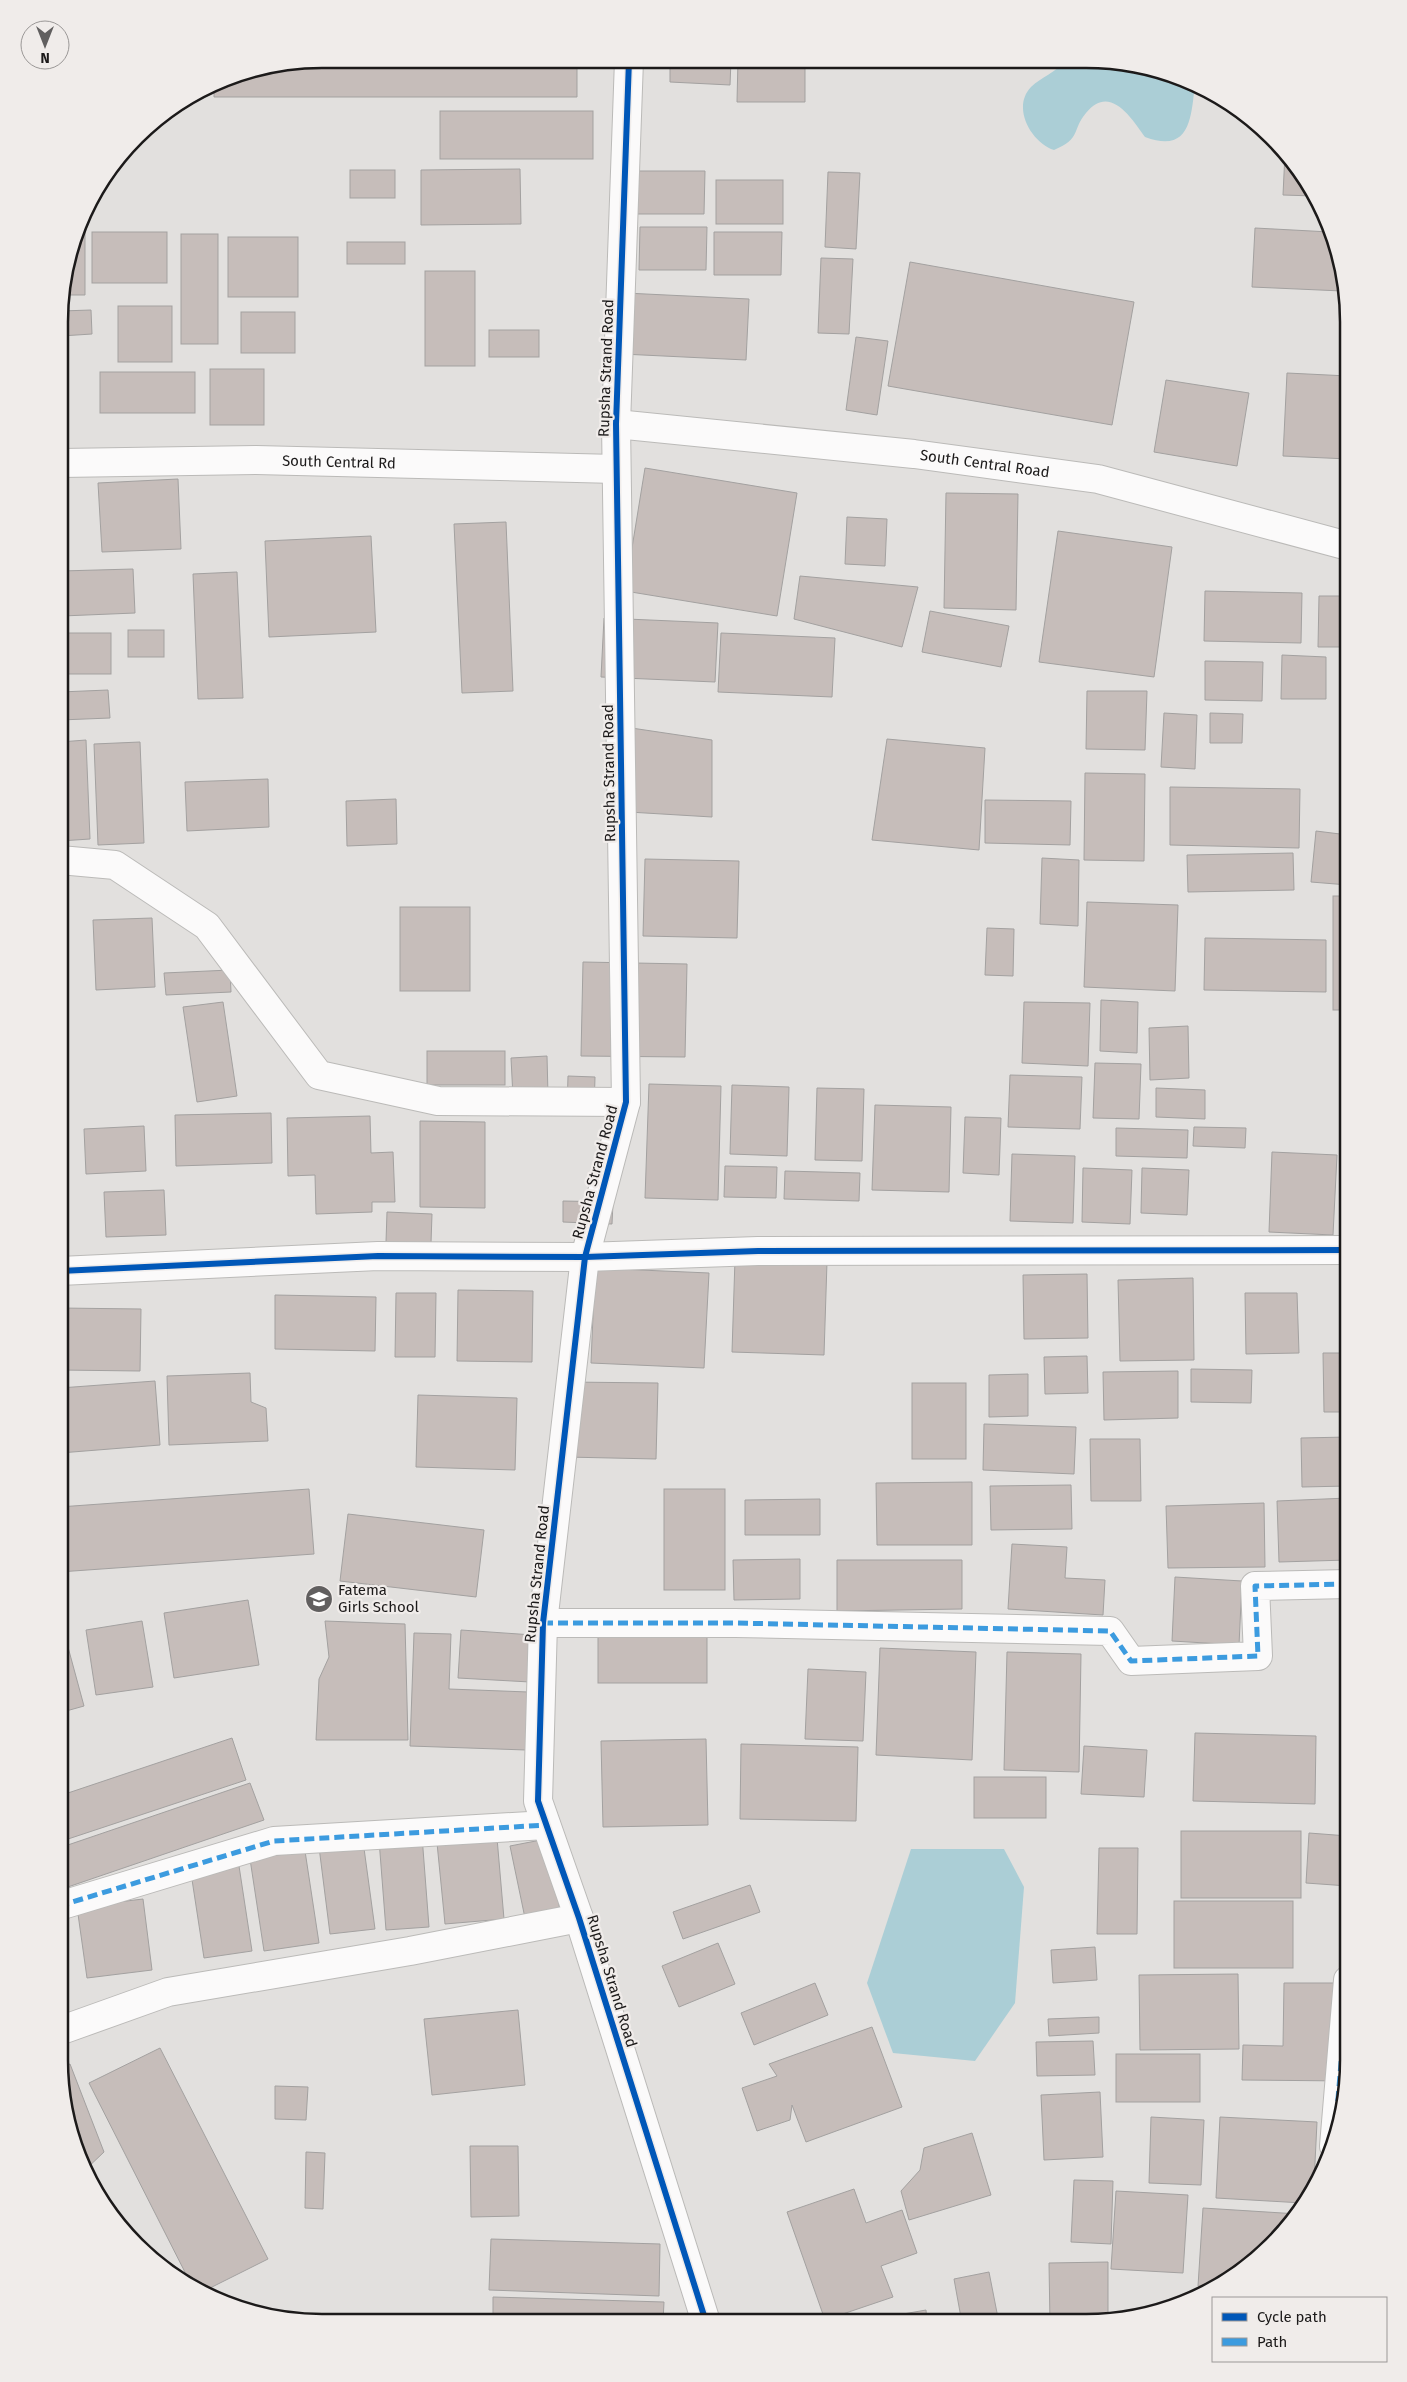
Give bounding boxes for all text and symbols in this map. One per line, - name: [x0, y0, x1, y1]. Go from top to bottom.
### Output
- north arrow: [20, 20, 70, 70]
- text: N: [40, 49, 50, 66]
- street label: Rupsha Strand Road: [595, 299, 617, 437]
- street label: South Central Road: [919, 446, 1051, 481]
- street label: South Central Rd: [282, 452, 396, 472]
- street label: Rupsha Strand Road: [599, 704, 619, 842]
- street label: Rupsha Strand Road: [568, 1103, 622, 1241]
- street label: Rupsha Strand Road: [521, 1504, 553, 1644]
- place label: Fatema Girls School: [338, 1581, 420, 1616]
- school or university icon: Fatema Girls School: [304, 1584, 334, 1614]
- street label: Rupsha Strand Road: [583, 1912, 641, 2050]
- legend: [1212, 2297, 1387, 2362]
- text: Cycle path: [1257, 2308, 1327, 2326]
- text: Path: [1257, 2333, 1287, 2351]

